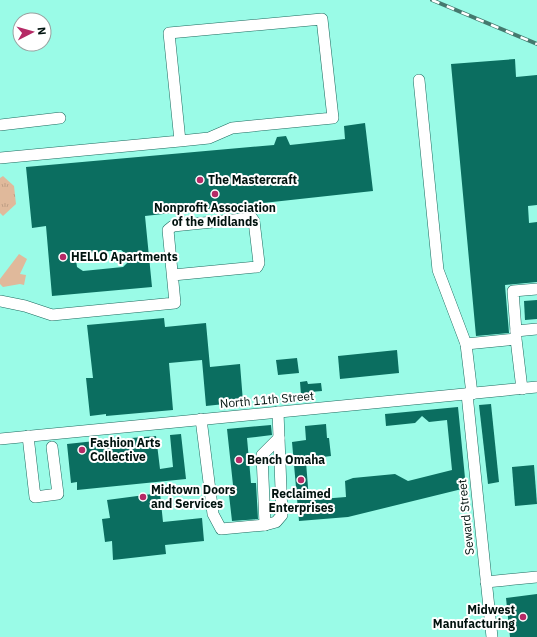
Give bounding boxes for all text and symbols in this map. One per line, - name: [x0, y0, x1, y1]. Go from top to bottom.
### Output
- north arrow: [12, 12, 52, 52]
- text: N: [35, 26, 49, 36]
- place label: The Mastercraft: [208, 172, 297, 187]
- marker: The Mastercraft: [195, 175, 205, 185]
- marker: Nonprofit Association of the Midlands: [210, 189, 220, 199]
- place label: Nonprofit Association of the Midlands: [154, 200, 276, 229]
- place label: HELLO Apartments: [71, 249, 178, 264]
- marker: HELLO Apartments: [58, 252, 68, 262]
- street label: North 11th Street: [219, 388, 315, 411]
- place label: Fashion Arts Collective: [90, 435, 161, 464]
- marker: Fashion Arts Collective: [77, 445, 87, 455]
- place label: Bench Omaha: [247, 452, 325, 467]
- marker: Bench Omaha: [234, 455, 244, 465]
- marker: Reclaimed Enterprises: [296, 475, 306, 485]
- street label: Seward Street: [454, 478, 477, 556]
- place label: Midtown Doors and Services: [151, 482, 236, 511]
- place label: Reclaimed Enterprises: [269, 486, 334, 515]
- marker: Midtown Doors and Services: [138, 492, 148, 502]
- place label: Midwest Manufacturing: [433, 602, 515, 631]
- marker: Midwest Manufacturing: [518, 612, 528, 622]

